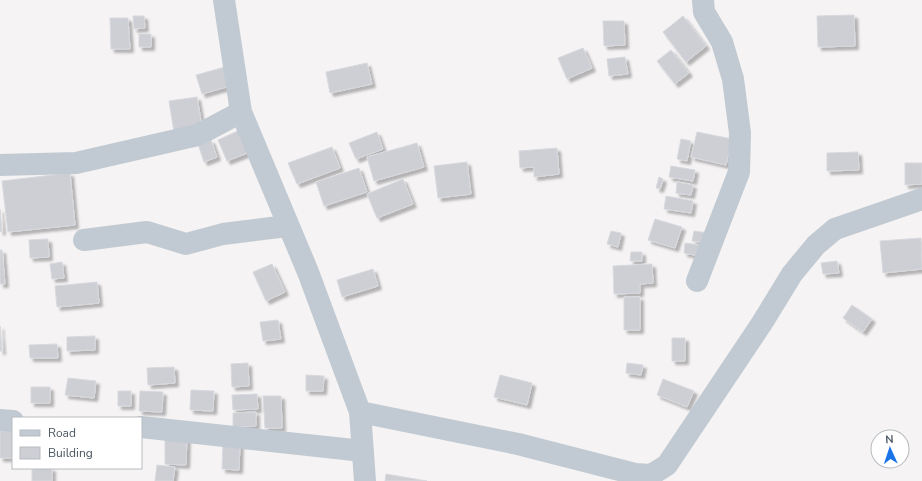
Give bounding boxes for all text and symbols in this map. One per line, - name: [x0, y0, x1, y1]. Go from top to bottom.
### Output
- legend: [12, 417, 142, 469]
- text: Road: [48, 425, 76, 441]
- north arrow: [870, 429, 910, 469]
- text: N: [885, 432, 894, 447]
- text: Building: [48, 445, 93, 461]

